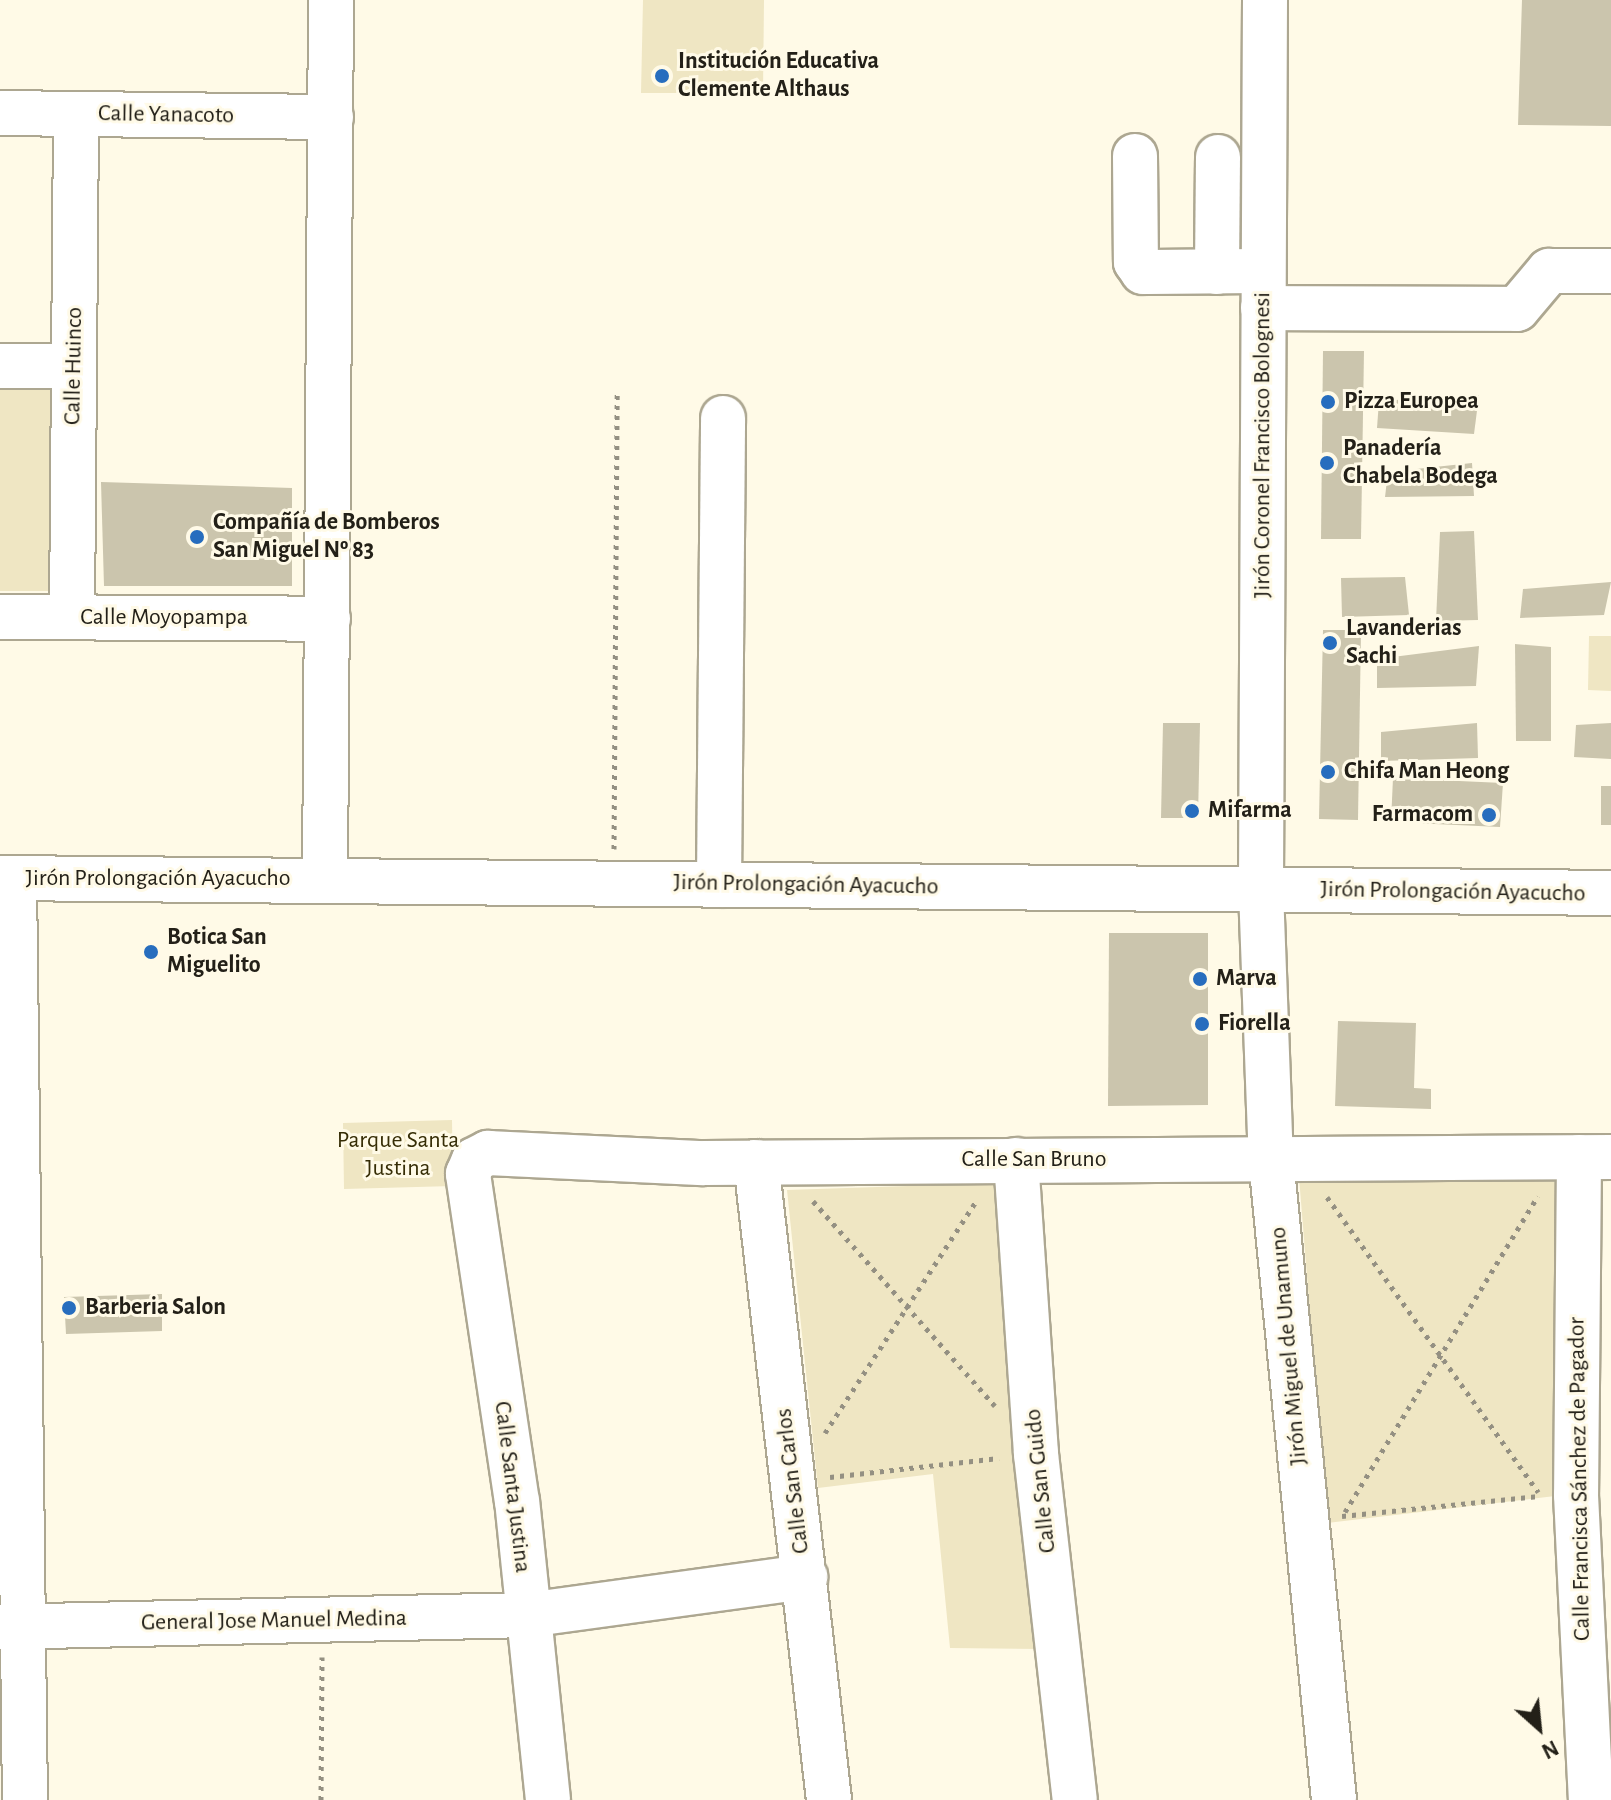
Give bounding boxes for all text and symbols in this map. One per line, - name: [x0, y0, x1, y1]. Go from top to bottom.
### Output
- place label: Institución Educativa Clemente Althaus: [678, 48, 879, 104]
- marker: Institución Educativa Clemente Althaus: [653, 67, 671, 85]
- street label: Calle Yanacoto: [98, 99, 234, 131]
- street label: Jirón Coronel Francisco Bolognesi: [1249, 292, 1277, 598]
- street label: Calle Huinco: [59, 307, 89, 425]
- place label: Pizza Europea: [1344, 388, 1479, 416]
- marker: Pizza Europea: [1319, 393, 1337, 411]
- place label: Panadería Chabela Bodega: [1343, 435, 1498, 491]
- marker: Panadería Chabela Bodega: [1318, 454, 1336, 472]
- place label: Compañía de Bomberos San Miguel Nº 83: [213, 509, 440, 565]
- marker: Compañía de Bomberos San Miguel Nº 83: [188, 528, 206, 546]
- street label: Calle Moyopampa: [80, 604, 248, 632]
- place label: Lavanderias Sachi: [1346, 615, 1462, 671]
- marker: Lavanderias Sachi: [1321, 634, 1339, 652]
- place label: Chifa Man Heong: [1344, 758, 1509, 786]
- marker: Chifa Man Heong: [1319, 763, 1337, 781]
- place label: Mifarma: [1208, 797, 1292, 825]
- place label: Farmacom: [1372, 801, 1473, 829]
- marker: Mifarma: [1183, 802, 1201, 820]
- marker: Farmacom: [1480, 806, 1498, 824]
- street label: Jirón Prolongación Ayacucho: [25, 865, 291, 893]
- street label: Jirón Prolongación Ayacucho: [673, 868, 939, 902]
- street label: Jirón Prolongación Ayacucho: [1320, 875, 1586, 909]
- place label: Botica San Miguelito: [167, 924, 267, 980]
- marker: Botica San Miguelito: [142, 943, 160, 961]
- place label: Marva: [1216, 965, 1277, 993]
- marker: Marva: [1191, 970, 1209, 988]
- place label: Fiorella: [1218, 1010, 1291, 1038]
- marker: Fiorella: [1193, 1015, 1211, 1033]
- park label: Parque Santa Justina: [337, 1127, 459, 1183]
- street label: Calle San Bruno: [961, 1146, 1107, 1174]
- street label: Jirón Miguel de Unamuno: [1264, 1226, 1314, 1466]
- place label: Barberia Salon: [85, 1294, 226, 1322]
- marker: Barberia Salon: [60, 1299, 78, 1317]
- street label: Calle Francisca Sánchez de Pagador: [1563, 1317, 1597, 1641]
- street label: Calle Santa Justina: [487, 1400, 537, 1574]
- street label: Calle San Carlos: [770, 1407, 816, 1555]
- street label: Calle San Guido: [1019, 1408, 1063, 1554]
- street label: General Jose Manuel Medina: [141, 1604, 407, 1638]
- north arrow: [1499, 1688, 1579, 1768]
- text: N: [1538, 1736, 1562, 1763]

